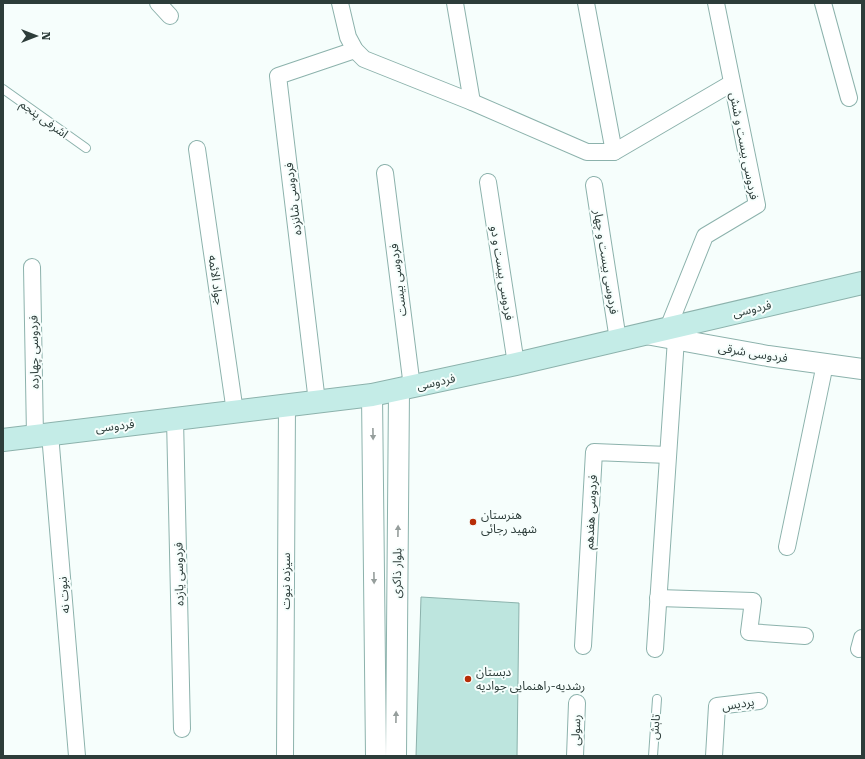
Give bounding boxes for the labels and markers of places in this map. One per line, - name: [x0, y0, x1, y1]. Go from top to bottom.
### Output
- place label: هنرستان شهید رجائی: [481, 508, 537, 536]
- marker: هنرستان شهید رجائی: [468, 517, 478, 527]
- place label: دبستان رشدیه-راهنمایی جوادیه: [476, 665, 585, 693]
- marker: دبستان رشدیه-راهنمایی جوادیه: [463, 674, 473, 684]

